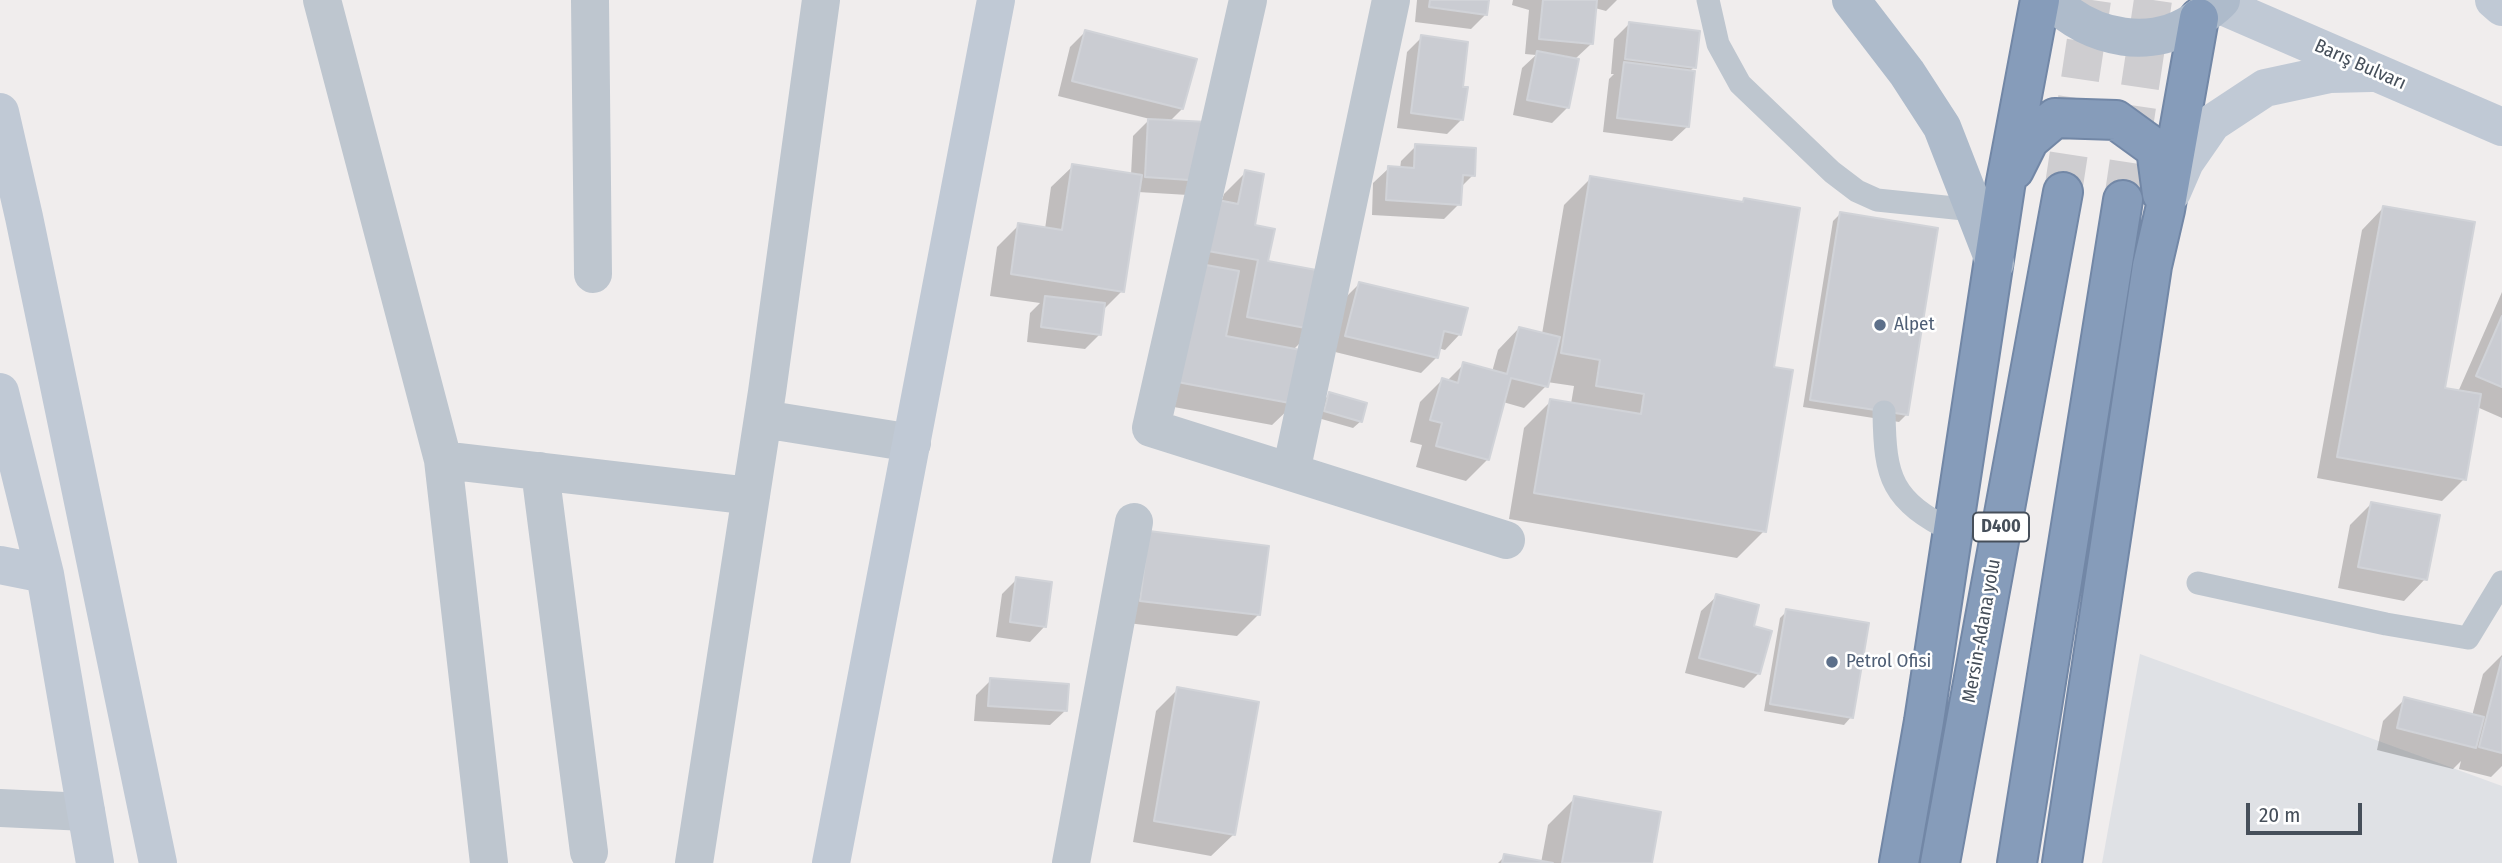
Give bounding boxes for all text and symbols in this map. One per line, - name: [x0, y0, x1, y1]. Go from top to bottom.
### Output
- street label: Barış Bulvarı: [2311, 35, 2409, 95]
- place label: Alpet: [1894, 314, 1935, 336]
- marker: Alpet: [1872, 317, 1888, 333]
- road number: D400: [1973, 512, 2029, 542]
- street label: Mersin-Adana yolu: [1958, 557, 2006, 705]
- place label: Petrol Ofisi: [1846, 651, 1931, 673]
- marker: Petrol Ofisi: [1824, 654, 1840, 670]
- scale bar: [2250, 790, 2366, 834]
- text: 20 m: [2259, 802, 2300, 828]

